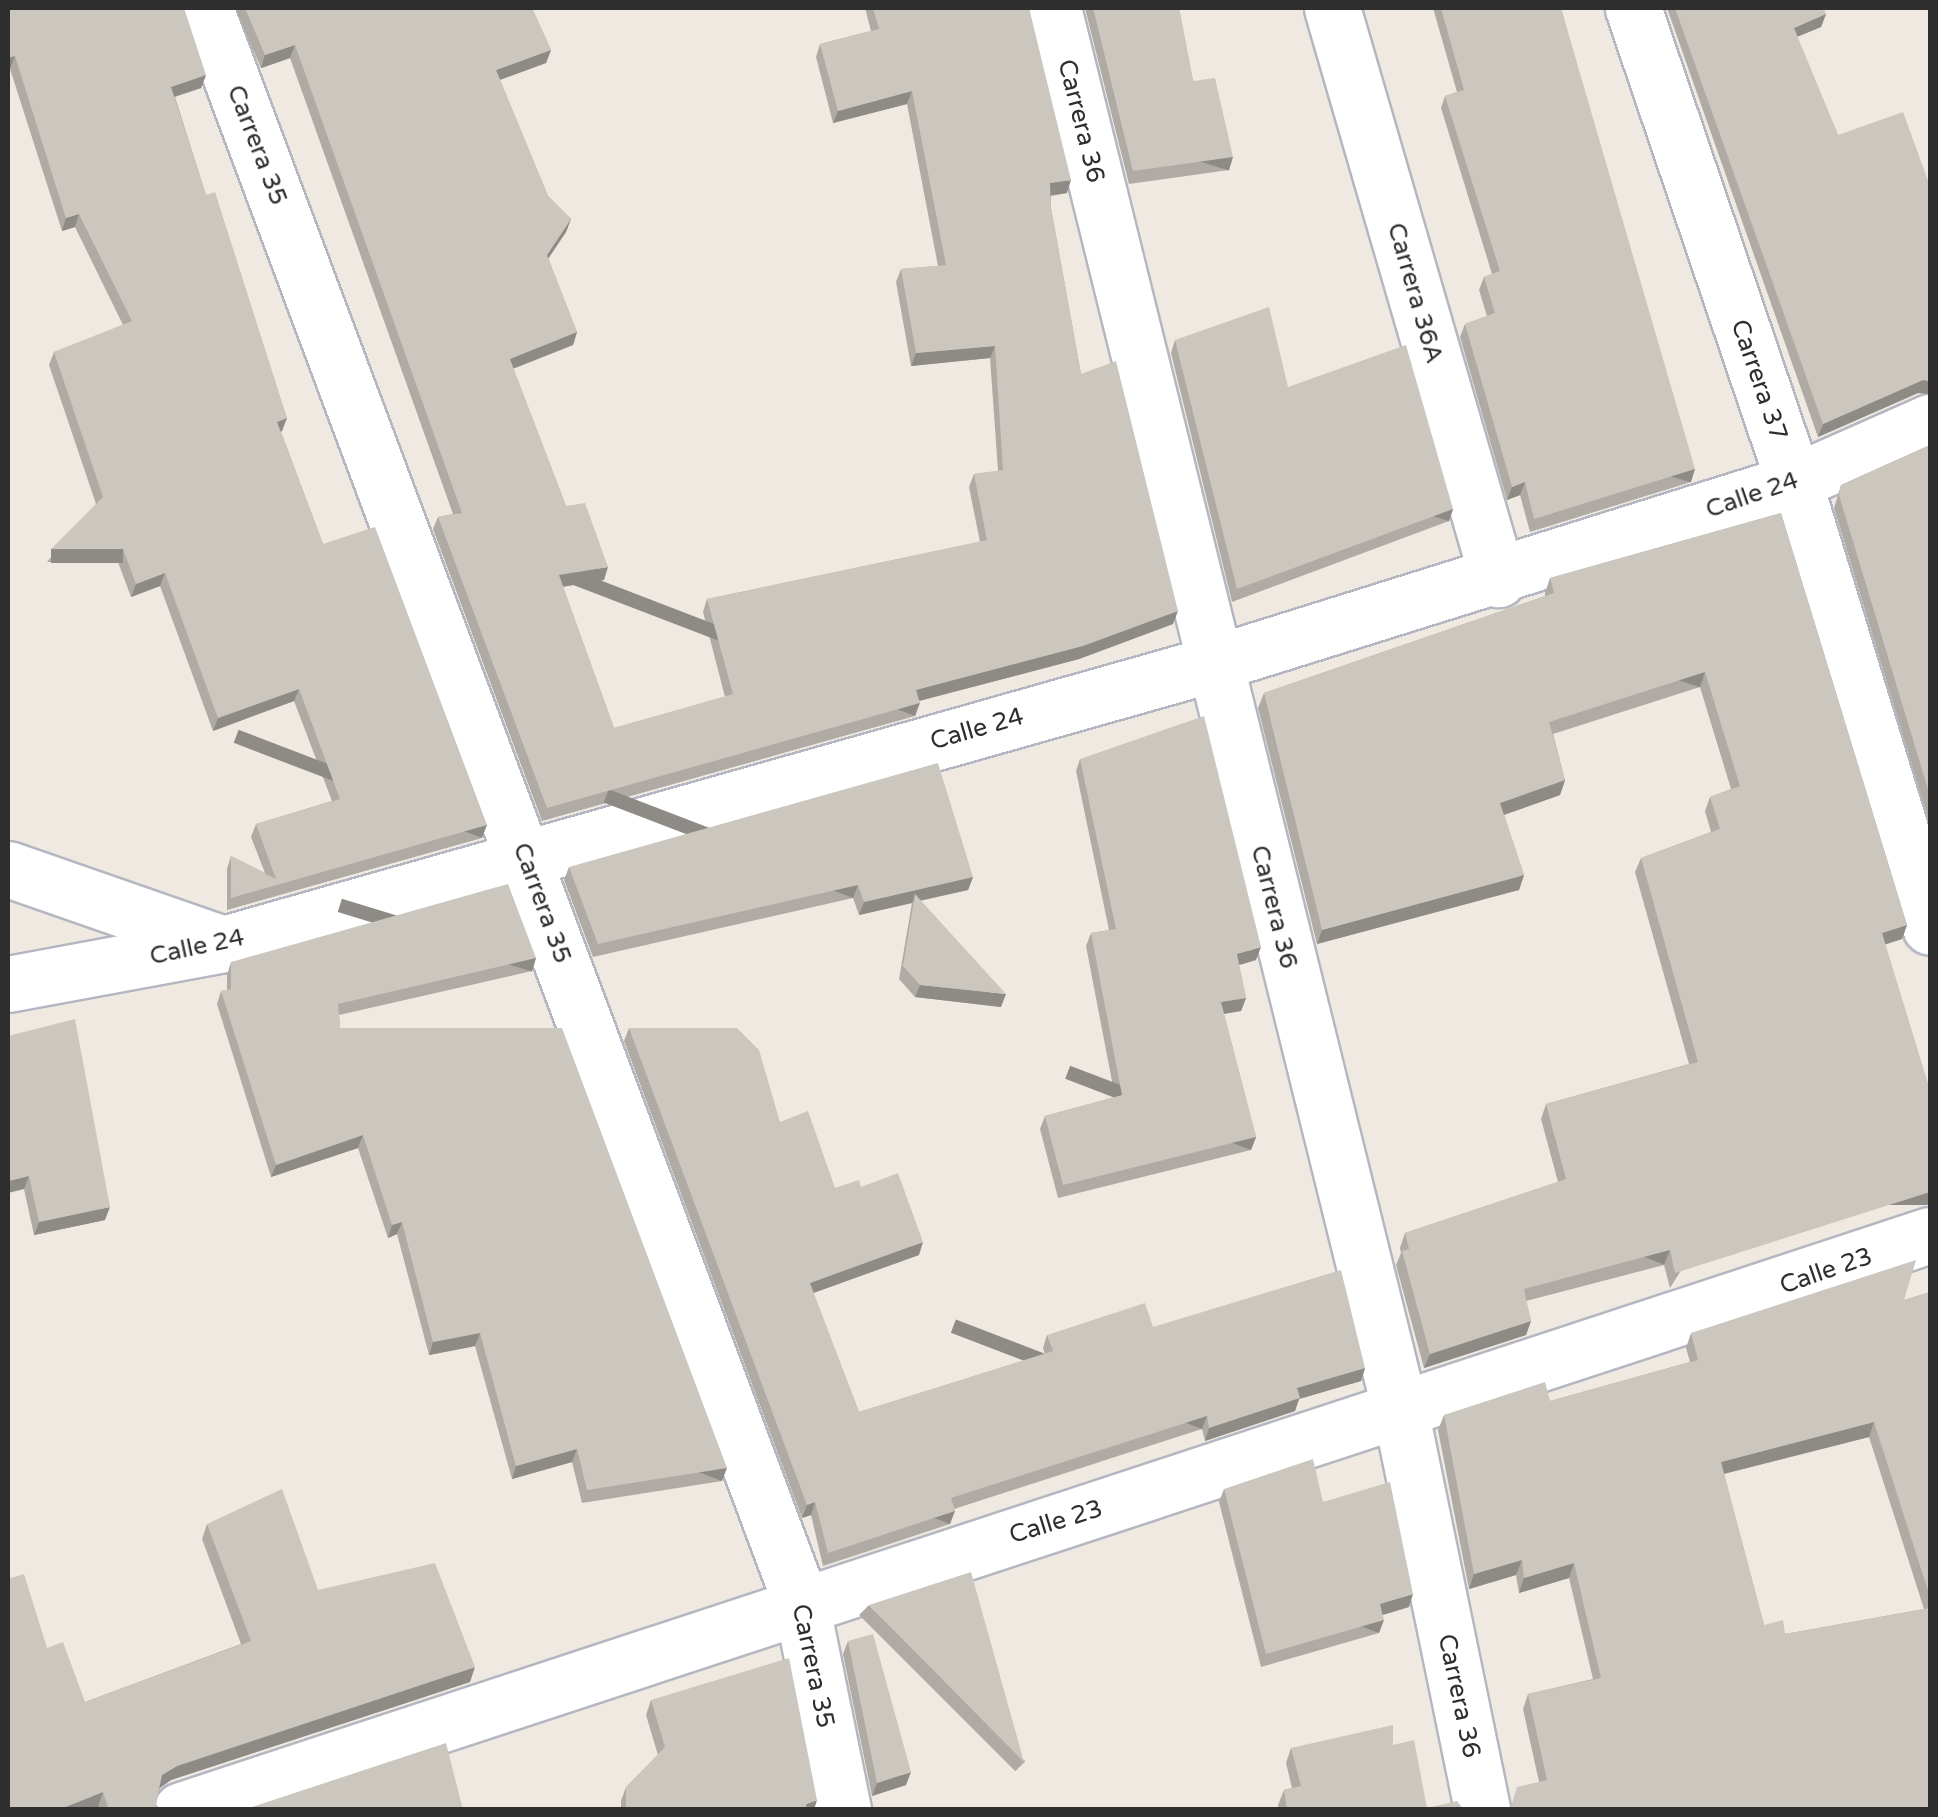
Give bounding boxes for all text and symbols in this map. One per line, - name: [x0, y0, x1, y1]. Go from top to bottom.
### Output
- street label: Carrera 36: [1051, 56, 1111, 186]
- street label: Carrera 35: [220, 81, 294, 209]
- street label: Carrera 36A: [1381, 219, 1449, 367]
- street label: Carrera 37: [1724, 316, 1794, 444]
- street label: Calle 24: [1702, 465, 1802, 525]
- street label: Calle 24: [927, 701, 1027, 757]
- street label: Carrera 35: [506, 839, 578, 967]
- street label: Carrera 36: [1244, 842, 1304, 972]
- street label: Calle 24: [147, 922, 247, 972]
- street label: Calle 23: [1776, 1241, 1876, 1301]
- street label: Calle 23: [1006, 1494, 1106, 1550]
- street label: Carrera 35: [785, 1601, 841, 1731]
- street label: Carrera 36: [1431, 1631, 1487, 1761]

